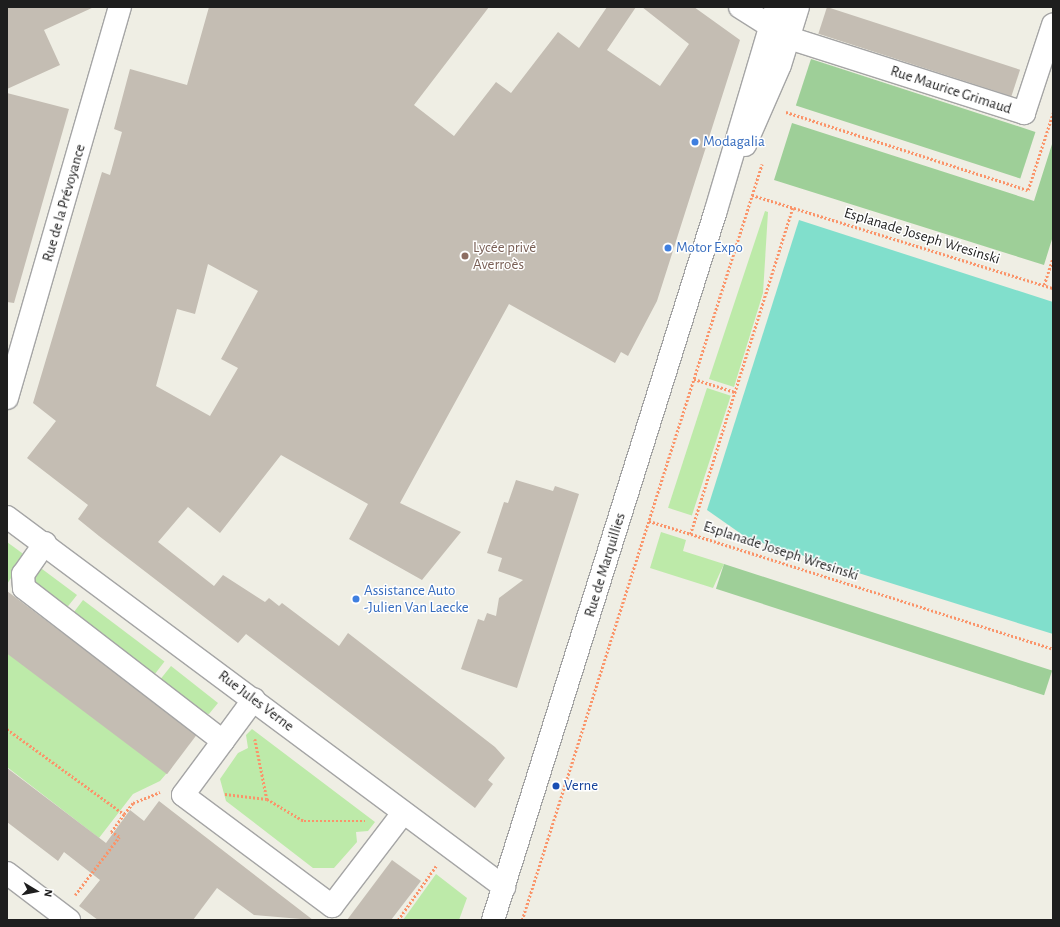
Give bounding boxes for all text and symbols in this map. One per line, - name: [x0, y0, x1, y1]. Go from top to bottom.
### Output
- street label: Rue Maurice Grimaud: [888, 62, 1014, 118]
- place label: Modagalia: [703, 133, 765, 151]
- marker: Modagalia: [690, 137, 700, 147]
- street label: Rue de la Prévoyance: [39, 142, 89, 264]
- street label: Esplanade Joseph Wresinski: [842, 204, 1002, 268]
- place label: Lycée privé Averroès: [473, 238, 536, 273]
- place label: Motor Expo: [676, 239, 743, 257]
- marker: Motor Expo: [663, 243, 673, 253]
- marker: Lycée privé Averroès: [460, 251, 470, 261]
- street label: Rue de Marquillies: [581, 511, 629, 619]
- street label: Esplanade Joseph Wresinski: [701, 517, 861, 585]
- place label: Assistance Auto -Julien Van Laecke: [364, 581, 469, 616]
- marker: Assistance Auto -Julien Van Laecke: [351, 594, 361, 604]
- street label: Rue Jules Verne: [215, 667, 297, 735]
- place label: Verne: [564, 777, 598, 795]
- marker: Verne: [551, 781, 561, 791]
- north arrow: [16, 871, 56, 911]
- text: N: [42, 888, 54, 898]

